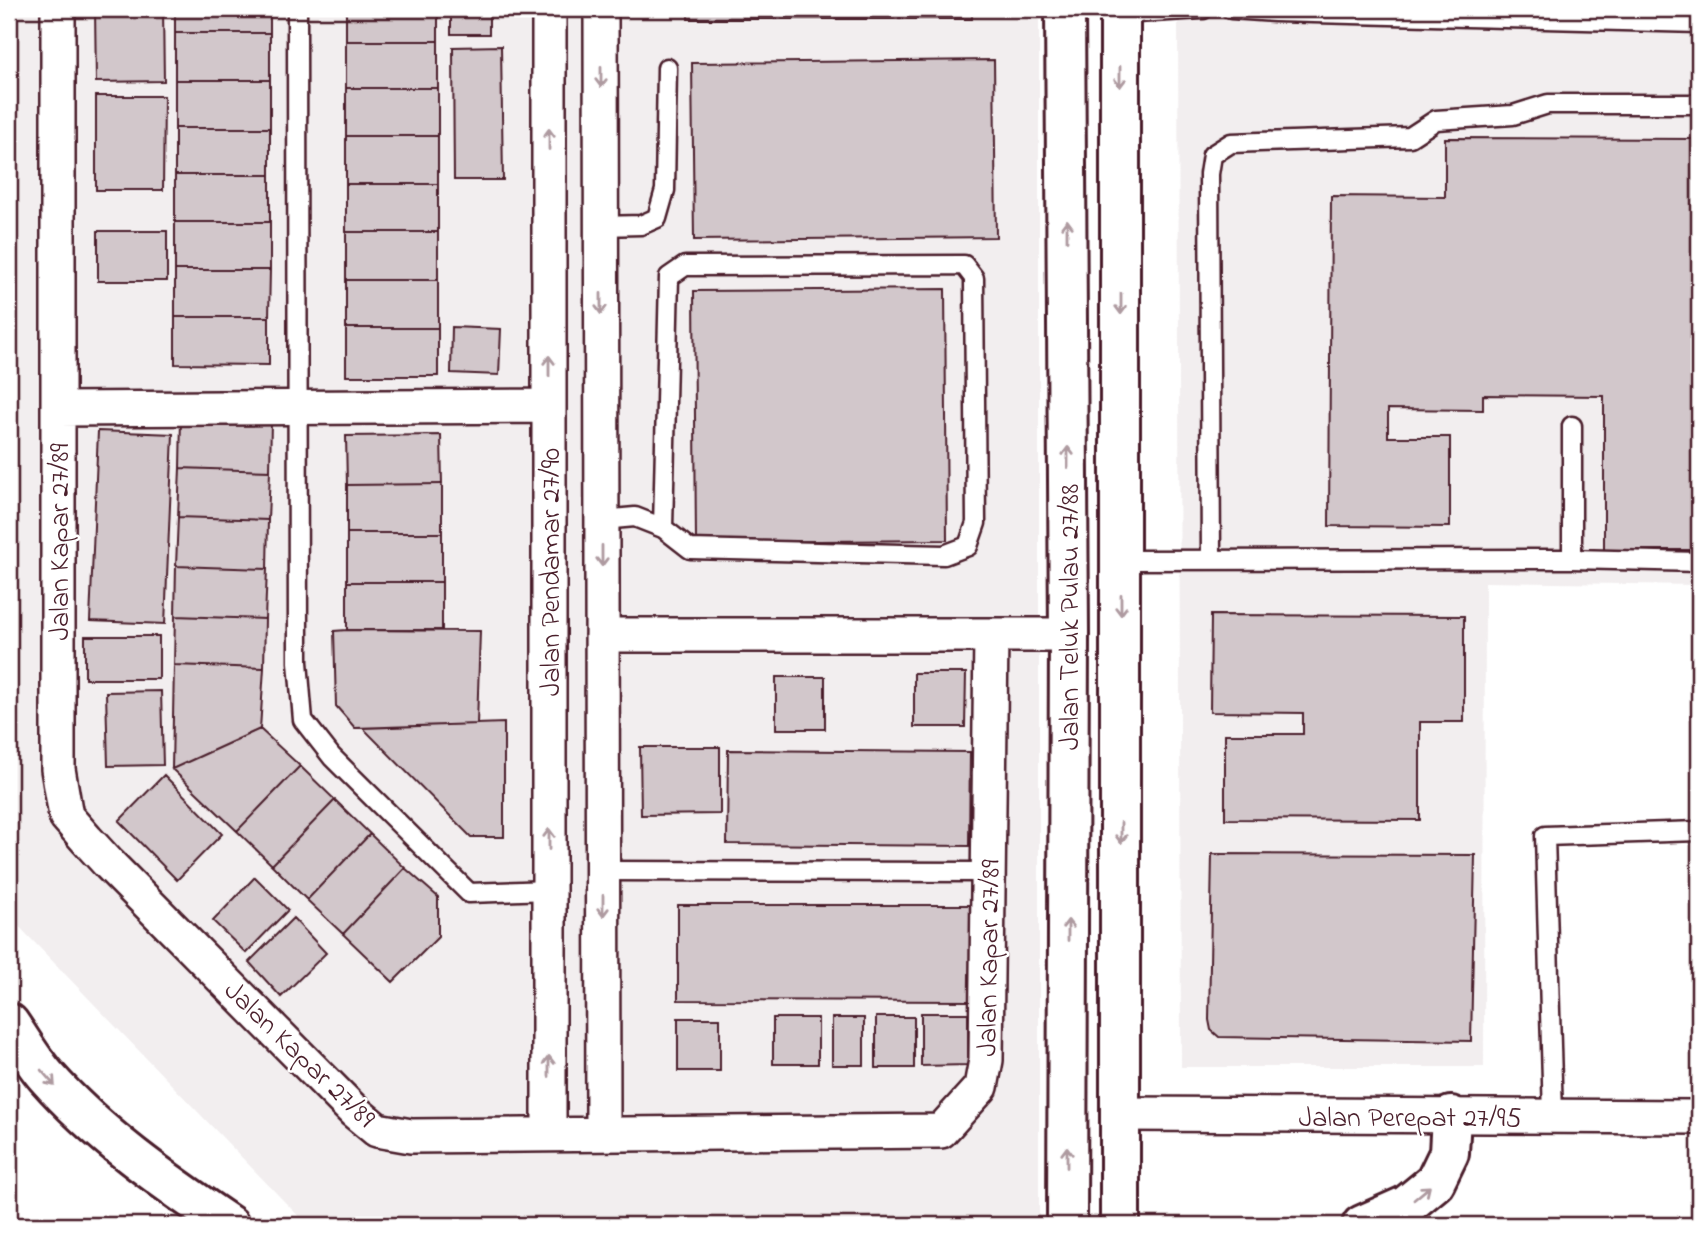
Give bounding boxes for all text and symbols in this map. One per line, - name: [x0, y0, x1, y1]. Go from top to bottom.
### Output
- one-way arrow: [594, 65, 608, 88]
- one-way arrow: [1114, 65, 1127, 88]
- one-way arrow: [542, 127, 556, 150]
- one-way arrow: [1060, 218, 1073, 241]
- one-way arrow: [594, 293, 608, 316]
- one-way arrow: [1114, 293, 1128, 316]
- one-way arrow: [542, 355, 556, 378]
- street label: Jalan Kapar 27/89: [41, 443, 82, 641]
- one-way arrow: [1061, 446, 1075, 469]
- street label: Jalan Pendamar 27/90: [532, 448, 573, 696]
- street label: Jalan Teluk Pulau 27/88: [1051, 484, 1092, 750]
- one-way arrow: [595, 545, 609, 568]
- one-way arrow: [1114, 594, 1128, 617]
- one-way arrow: [1114, 821, 1128, 844]
- one-way arrow: [542, 827, 556, 850]
- street label: Jalan Kapar 27/89: [968, 859, 1013, 1057]
- one-way arrow: [596, 895, 610, 918]
- one-way arrow: [1061, 918, 1075, 941]
- street label: Jalan Kapar 27/89: [213, 972, 384, 1139]
- one-way arrow: [542, 1055, 556, 1078]
- one-way arrow: [40, 1069, 56, 1087]
- street label: Jalan Perepat 27/95: [1298, 1099, 1522, 1140]
- one-way arrow: [1060, 1146, 1074, 1169]
- one-way arrow: [1412, 1185, 1430, 1201]

